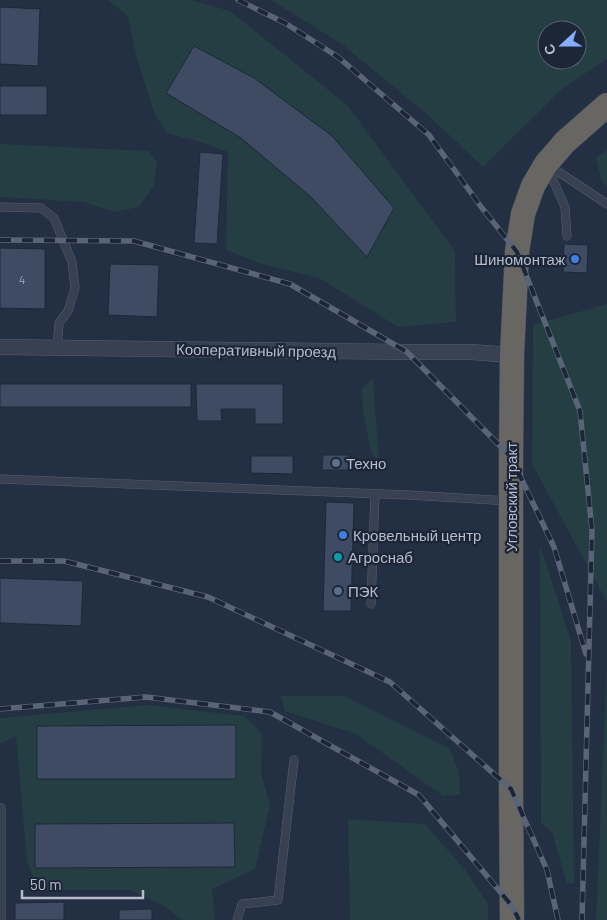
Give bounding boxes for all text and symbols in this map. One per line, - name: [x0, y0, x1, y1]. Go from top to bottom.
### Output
- north arrow: [537, 20, 587, 70]
- text: С: [540, 42, 559, 58]
- place label: Шиномонтаж: [474, 250, 565, 268]
- marker: Шиномонтаж: [569, 253, 581, 265]
- house number: 4: [19, 272, 25, 286]
- street label: Кооперативный проезд: [176, 340, 336, 360]
- street label: Угловский тракт: [502, 442, 520, 552]
- place label: Техно: [346, 454, 386, 472]
- marker: Техно: [330, 457, 342, 469]
- place label: Кровельный центр: [353, 526, 481, 544]
- marker: Кровельный центр: [337, 529, 349, 541]
- place label: Агроснаб: [348, 548, 413, 566]
- marker: Агроснаб: [332, 551, 344, 563]
- place label: ПЭК: [348, 582, 379, 600]
- marker: ПЭК: [332, 585, 344, 597]
- scale bar: [22, 868, 144, 900]
- text: 50 m: [30, 875, 62, 893]

